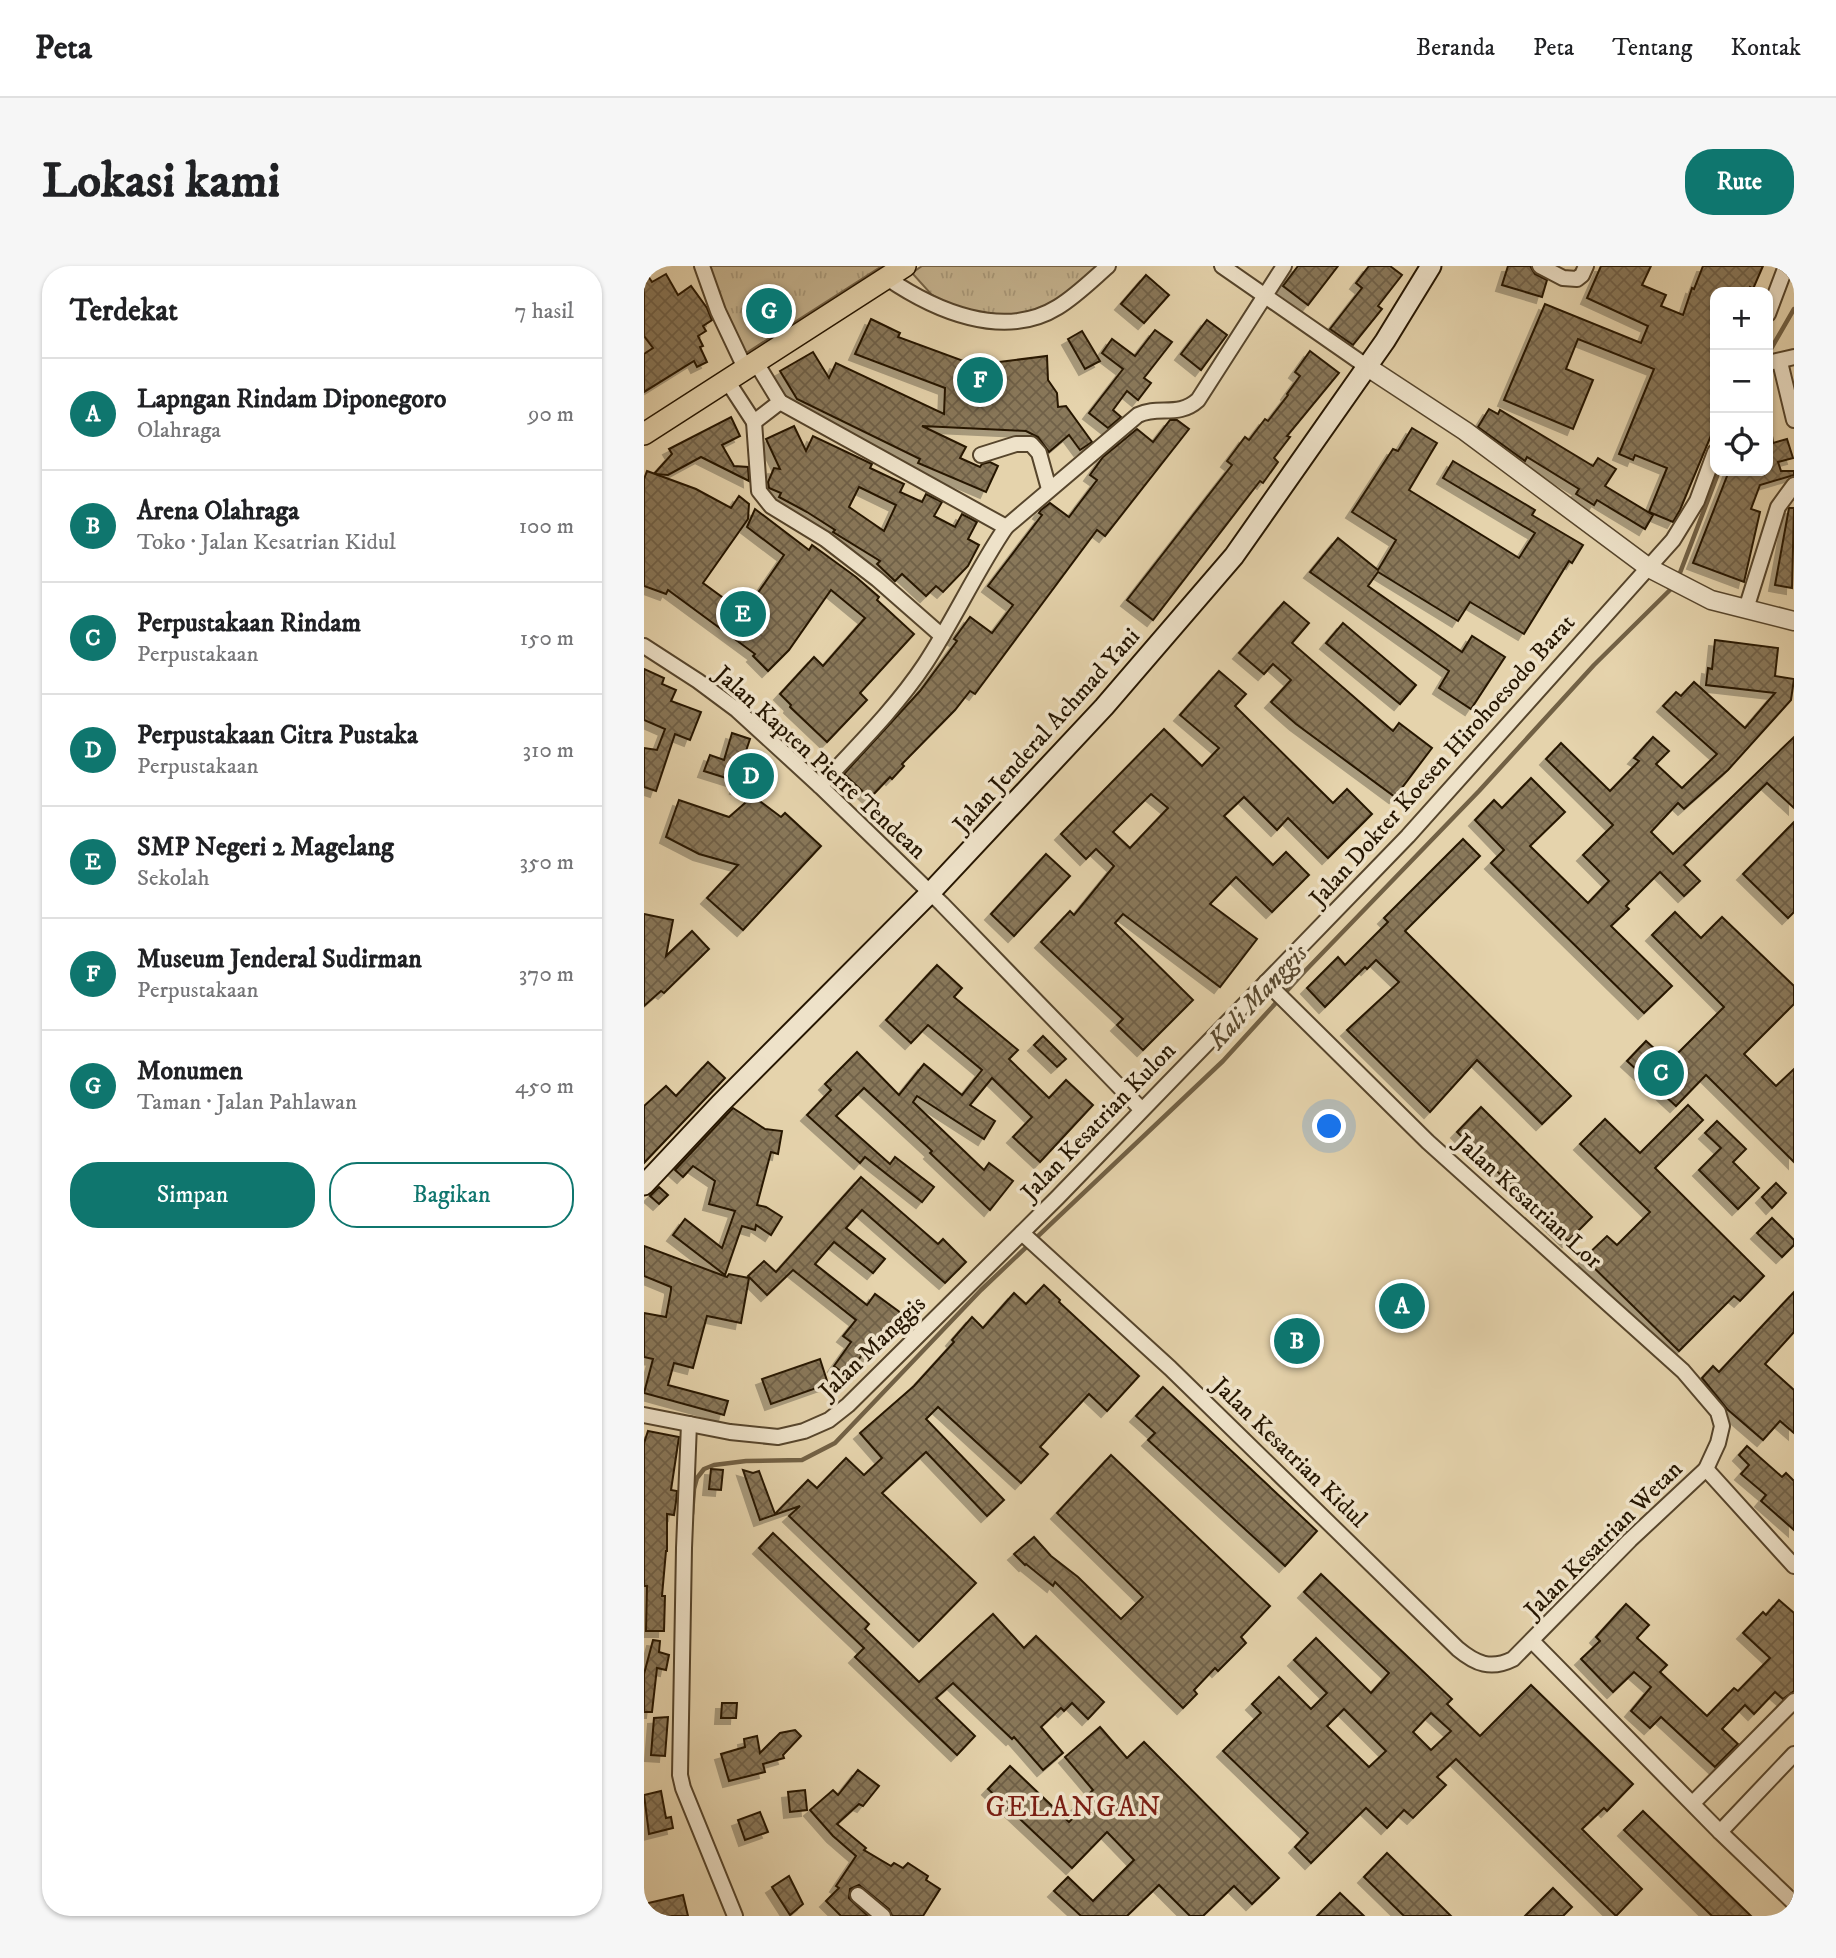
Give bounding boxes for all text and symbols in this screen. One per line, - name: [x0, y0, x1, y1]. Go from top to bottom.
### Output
- text: Peta: [35, 28, 92, 69]
- text: Beranda: [1416, 33, 1495, 63]
- text: Peta: [1533, 33, 1574, 63]
- text: Tentang: [1612, 33, 1693, 63]
- text: Kontak: [1731, 33, 1801, 63]
- button: Rute: [1685, 149, 1794, 215]
- text: Lokasi kami: [42, 151, 280, 213]
- pin: G: [746, 285, 792, 337]
- map controls: [1710, 287, 1773, 476]
- button: +: [1710, 287, 1773, 350]
- text: Terdekat: [70, 293, 178, 330]
- text: 7 hasil: [515, 297, 574, 326]
- button: −: [1710, 350, 1773, 413]
- pin: F: [957, 354, 1003, 406]
- text: Lapngan Rindam Diponegoro: [137, 383, 446, 416]
- text: A: [86, 400, 100, 429]
- text: 90 m: [528, 400, 574, 429]
- button: locate: [1710, 413, 1773, 476]
- text: Olahraga: [137, 416, 221, 445]
- text: Arena Olahraga: [137, 495, 299, 528]
- text: B: [86, 512, 100, 541]
- text: 100 m: [519, 512, 574, 541]
- text: Toko · Jalan Kesatrian Kidul: [137, 528, 396, 557]
- pin: E: [720, 588, 766, 640]
- text: Perpustakaan Rindam: [137, 607, 361, 640]
- street label: Jalan Dokter Koesen Hirohoesodo Barat: [1302, 608, 1582, 914]
- street label: Jalan Jenderal Achmad Yani: [945, 622, 1147, 841]
- text: C: [85, 624, 101, 653]
- text: 150 m: [520, 624, 574, 653]
- text: Perpustakaan: [137, 640, 259, 669]
- street label: Jalan Kapten Pierre Tendean: [707, 658, 933, 866]
- text: Perpustakaan Citra Pustaka: [137, 719, 418, 752]
- text: D: [84, 736, 102, 765]
- text: 310 m: [522, 736, 574, 765]
- pin: D: [728, 750, 774, 802]
- text: Perpustakaan: [137, 752, 259, 781]
- text: SMP Negeri 2 Magelang: [137, 831, 394, 864]
- text: E: [85, 848, 101, 877]
- text: 350 m: [519, 848, 574, 877]
- text: Sekolah: [137, 864, 210, 893]
- water label: Kali Manggis: [1200, 937, 1316, 1057]
- text: Museum Jenderal Sudirman: [137, 943, 422, 976]
- text: F: [86, 960, 100, 989]
- text: 370 m: [519, 960, 574, 989]
- text: Perpustakaan: [137, 976, 259, 1005]
- street label: Jalan Kesatrian Kulon: [1014, 1036, 1183, 1209]
- pin: C: [1638, 1047, 1684, 1099]
- text: Monumen: [137, 1055, 243, 1088]
- text: G: [85, 1072, 101, 1101]
- text: 450 m: [515, 1072, 574, 1101]
- text: Taman · Jalan Pahlawan: [137, 1088, 357, 1117]
- your location: [1312, 1109, 1346, 1143]
- street label: Jalan Kesatrian Lor: [1447, 1126, 1608, 1276]
- button: Simpan: [70, 1162, 315, 1228]
- button: Bagikan: [329, 1162, 574, 1228]
- pin: A: [1379, 1280, 1425, 1332]
- street label: Jalan Manggis: [812, 1289, 932, 1407]
- pin: B: [1274, 1315, 1320, 1367]
- street label: Jalan Kesatrian Kidul: [1204, 1370, 1374, 1535]
- street label: Jalan Kesatrian Wetan: [1517, 1454, 1689, 1626]
- district label: GELANGAN: [986, 1790, 1162, 1825]

